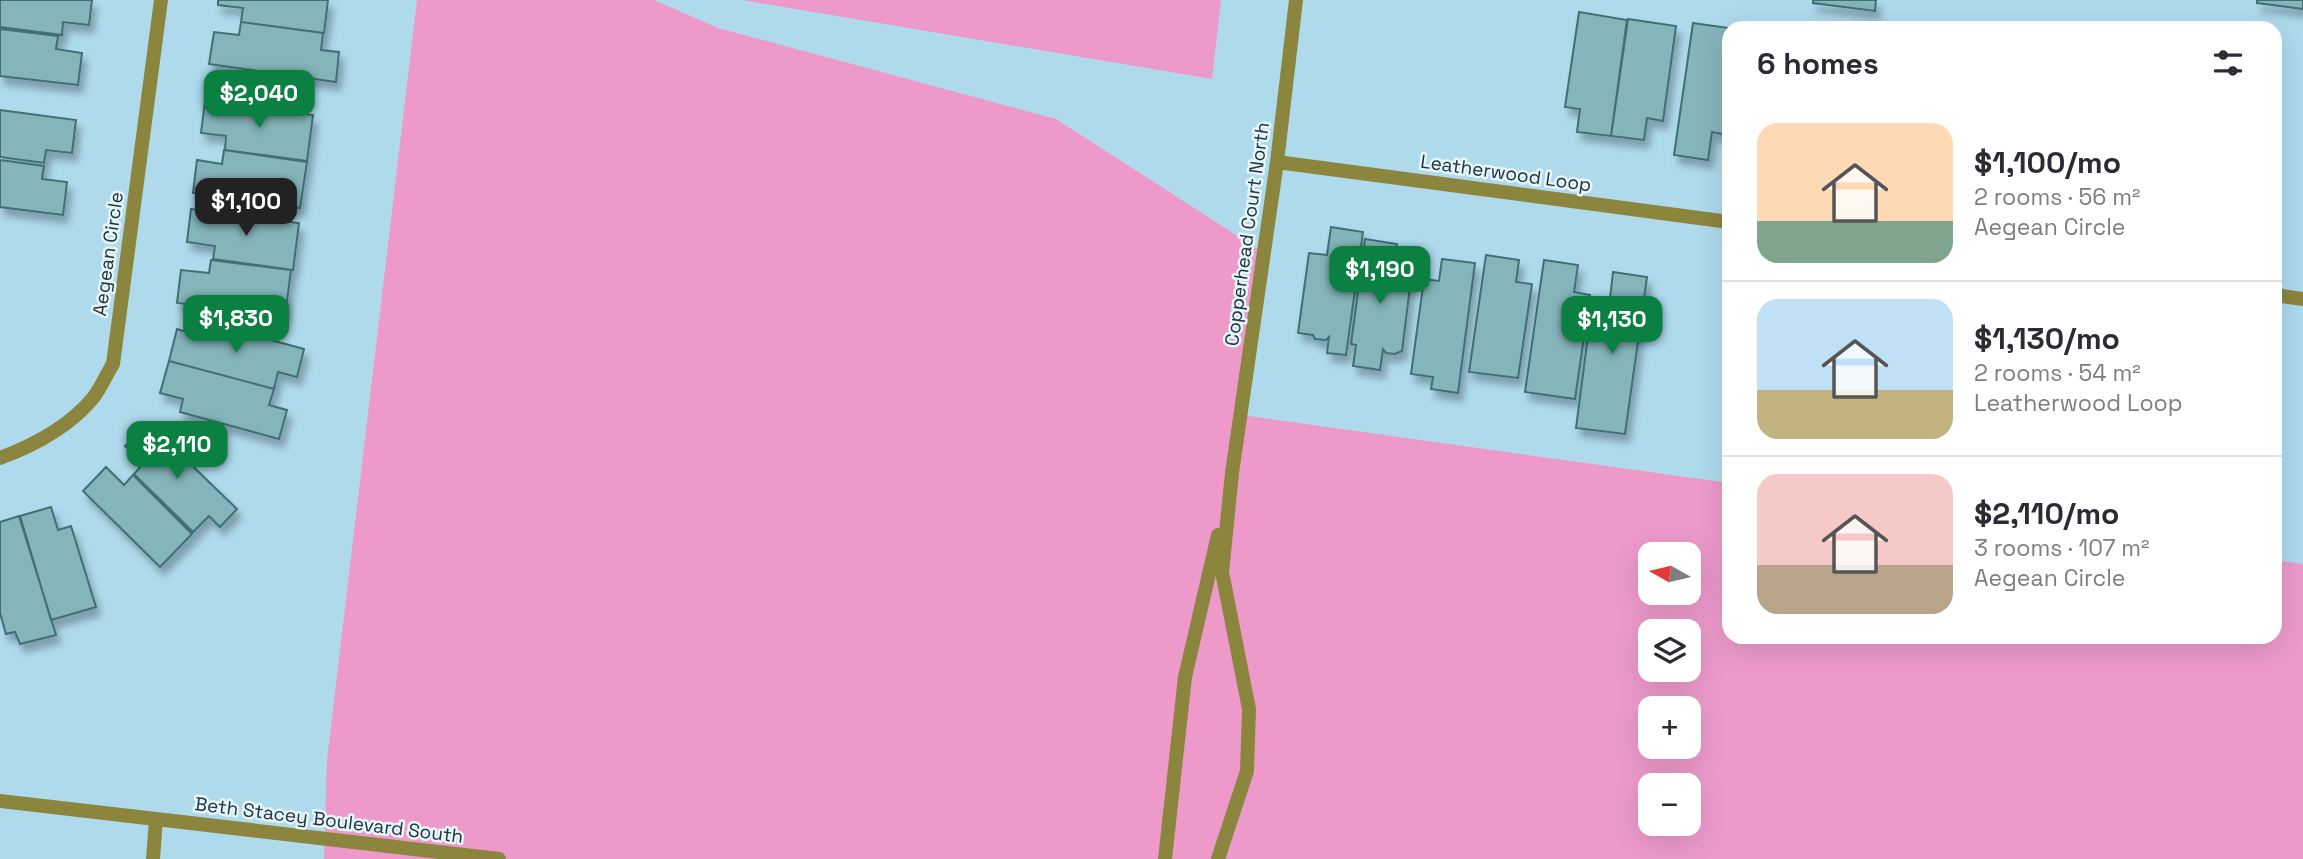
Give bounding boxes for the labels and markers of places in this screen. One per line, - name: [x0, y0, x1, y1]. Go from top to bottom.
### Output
- pin: $2,040: [202, 71, 316, 130]
- pin: $1,100: [189, 178, 303, 238]
- pin: $1,190: [1323, 246, 1437, 306]
- pin: $1,830: [179, 296, 293, 355]
- pin: $1,130: [1555, 296, 1669, 356]
- pin: $2,110: [120, 421, 234, 481]

